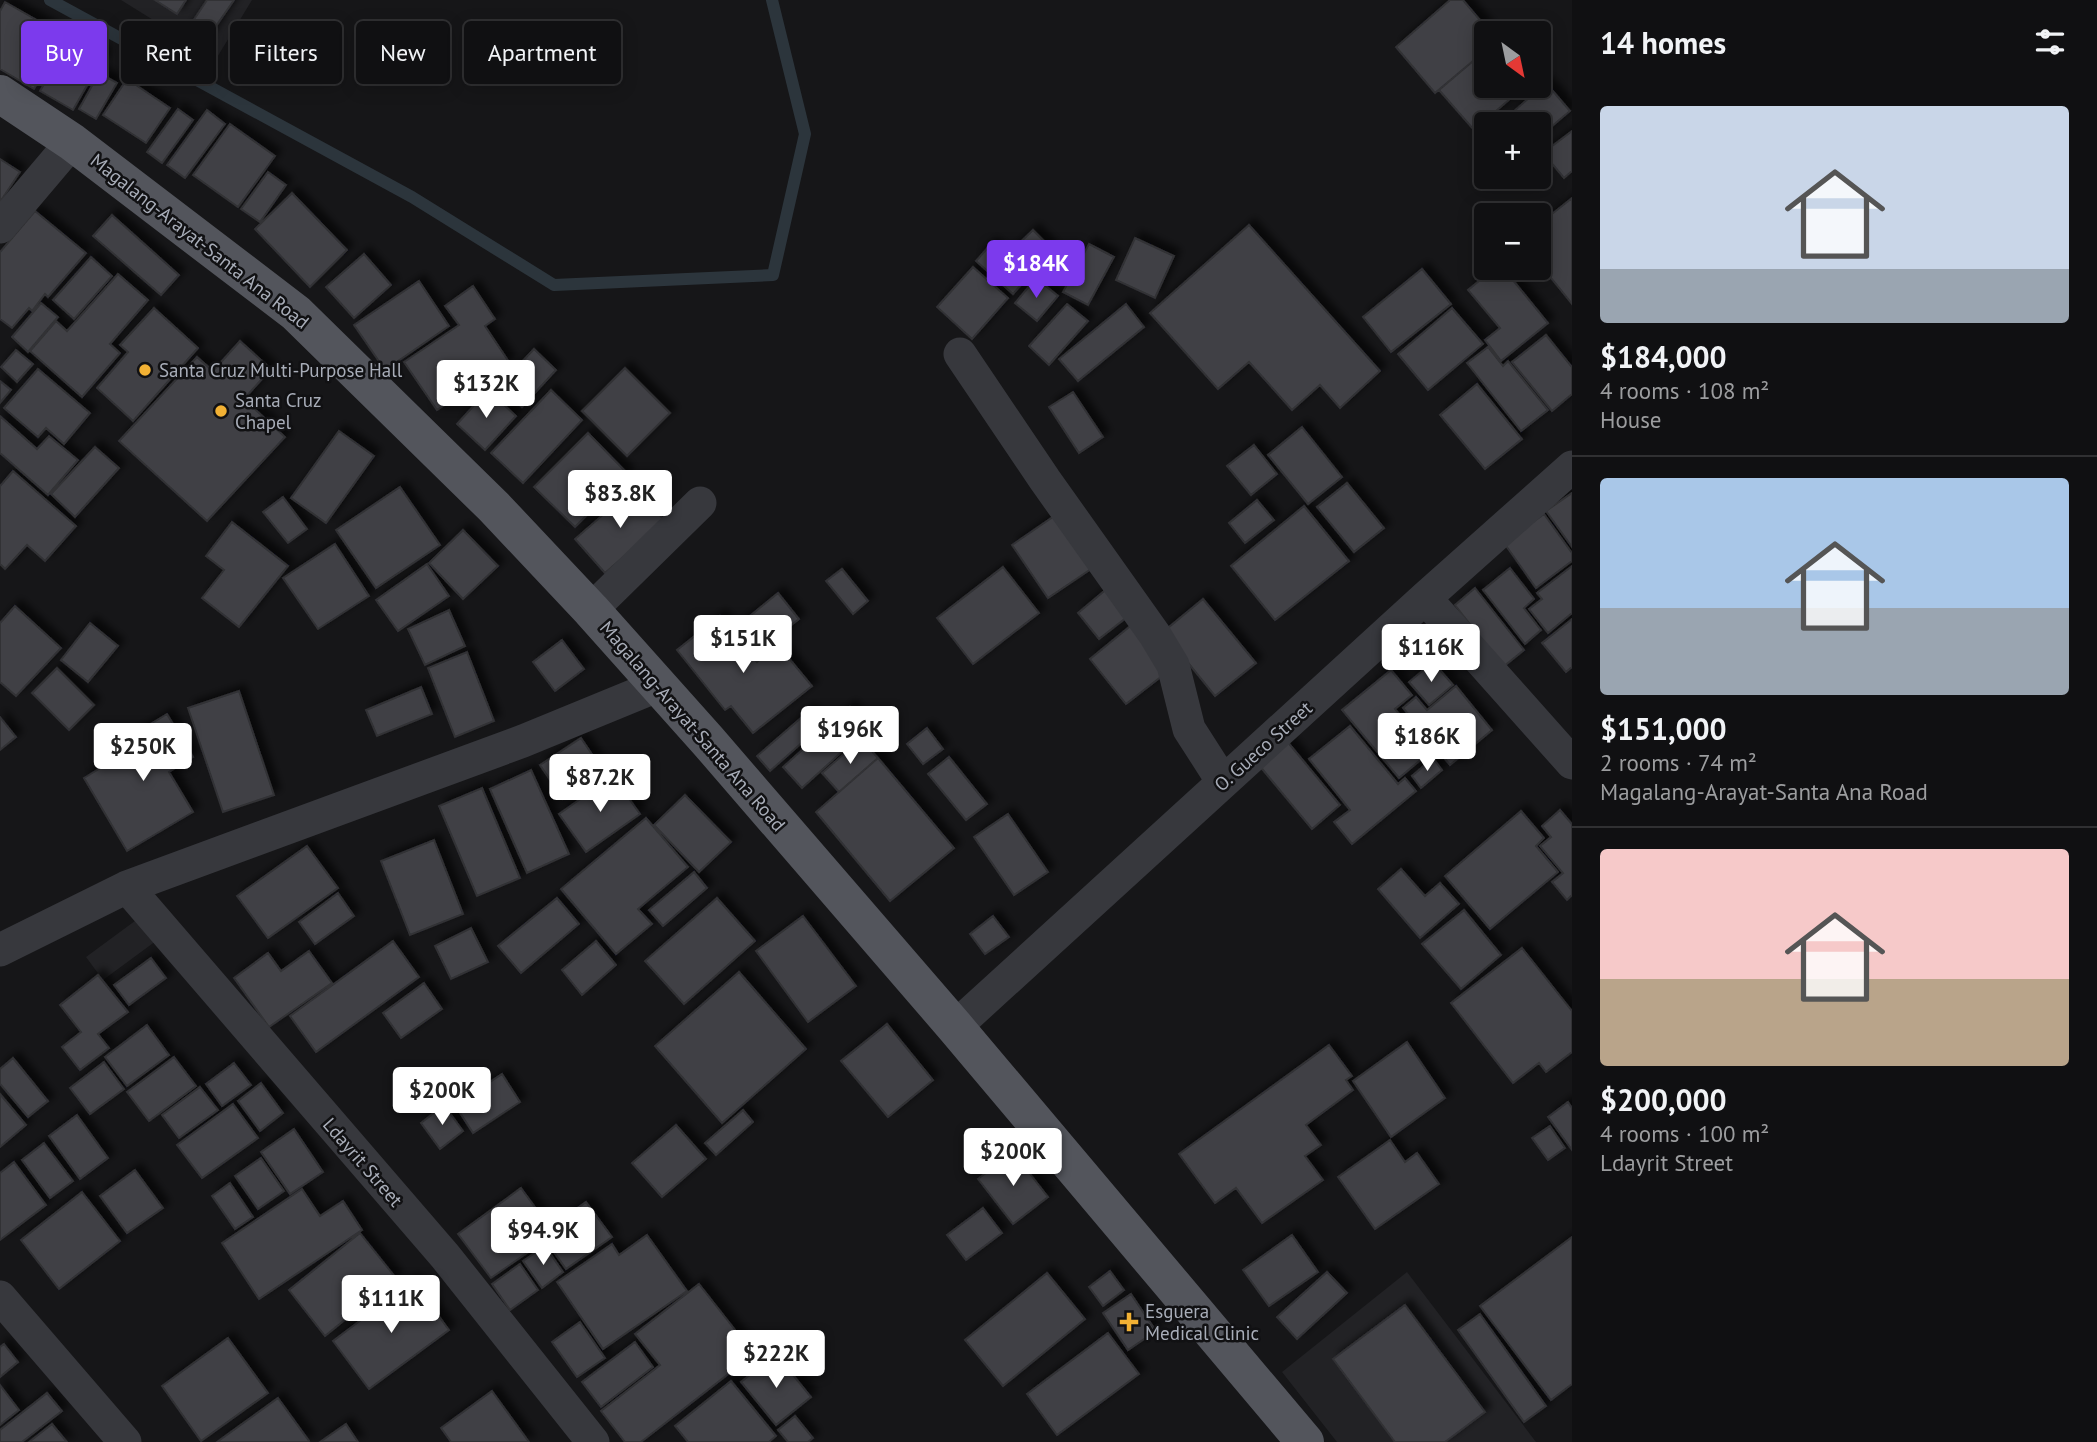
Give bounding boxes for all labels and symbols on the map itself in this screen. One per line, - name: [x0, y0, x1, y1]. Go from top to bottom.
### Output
- north arrow: [1474, 21, 1550, 98]
- street label: Magalang-Arayat-Santa Ana Road: [86, 148, 314, 334]
- pin: $184K: [987, 240, 1085, 300]
- place label: Santa Cruz Multi-Purpose Hall: [159, 358, 403, 382]
- pin: $132K: [437, 360, 535, 420]
- marker: Santa Cruz Multi-Purpose Hall: [137, 362, 153, 378]
- place label: Santa Cruz Chapel: [235, 388, 322, 434]
- marker: Santa Cruz Chapel: [213, 403, 229, 419]
- pin: $83.8K: [563, 470, 677, 530]
- street label: Magalang-Arayat-Santa Ana Road: [595, 616, 791, 836]
- pin: $151K: [694, 616, 792, 675]
- pin: $116K: [1382, 624, 1480, 684]
- street label: O. Gueco Street: [1209, 695, 1317, 796]
- pin: $196K: [801, 706, 899, 766]
- pin: $186K: [1378, 714, 1476, 773]
- pin: $250K: [94, 724, 192, 783]
- pin: $87.2K: [543, 754, 657, 814]
- pin: $200K: [393, 1068, 491, 1127]
- street label: Ldayrit Street: [318, 1113, 408, 1212]
- pin: $200K: [964, 1128, 1062, 1188]
- pin: $94.9K: [486, 1208, 600, 1267]
- pin: $111K: [342, 1276, 440, 1335]
- place label: Esguera Medical Clinic: [1145, 1299, 1259, 1345]
- marker: Esguera Medical Clinic: [1119, 1312, 1139, 1332]
- pin: $222K: [727, 1330, 825, 1390]

